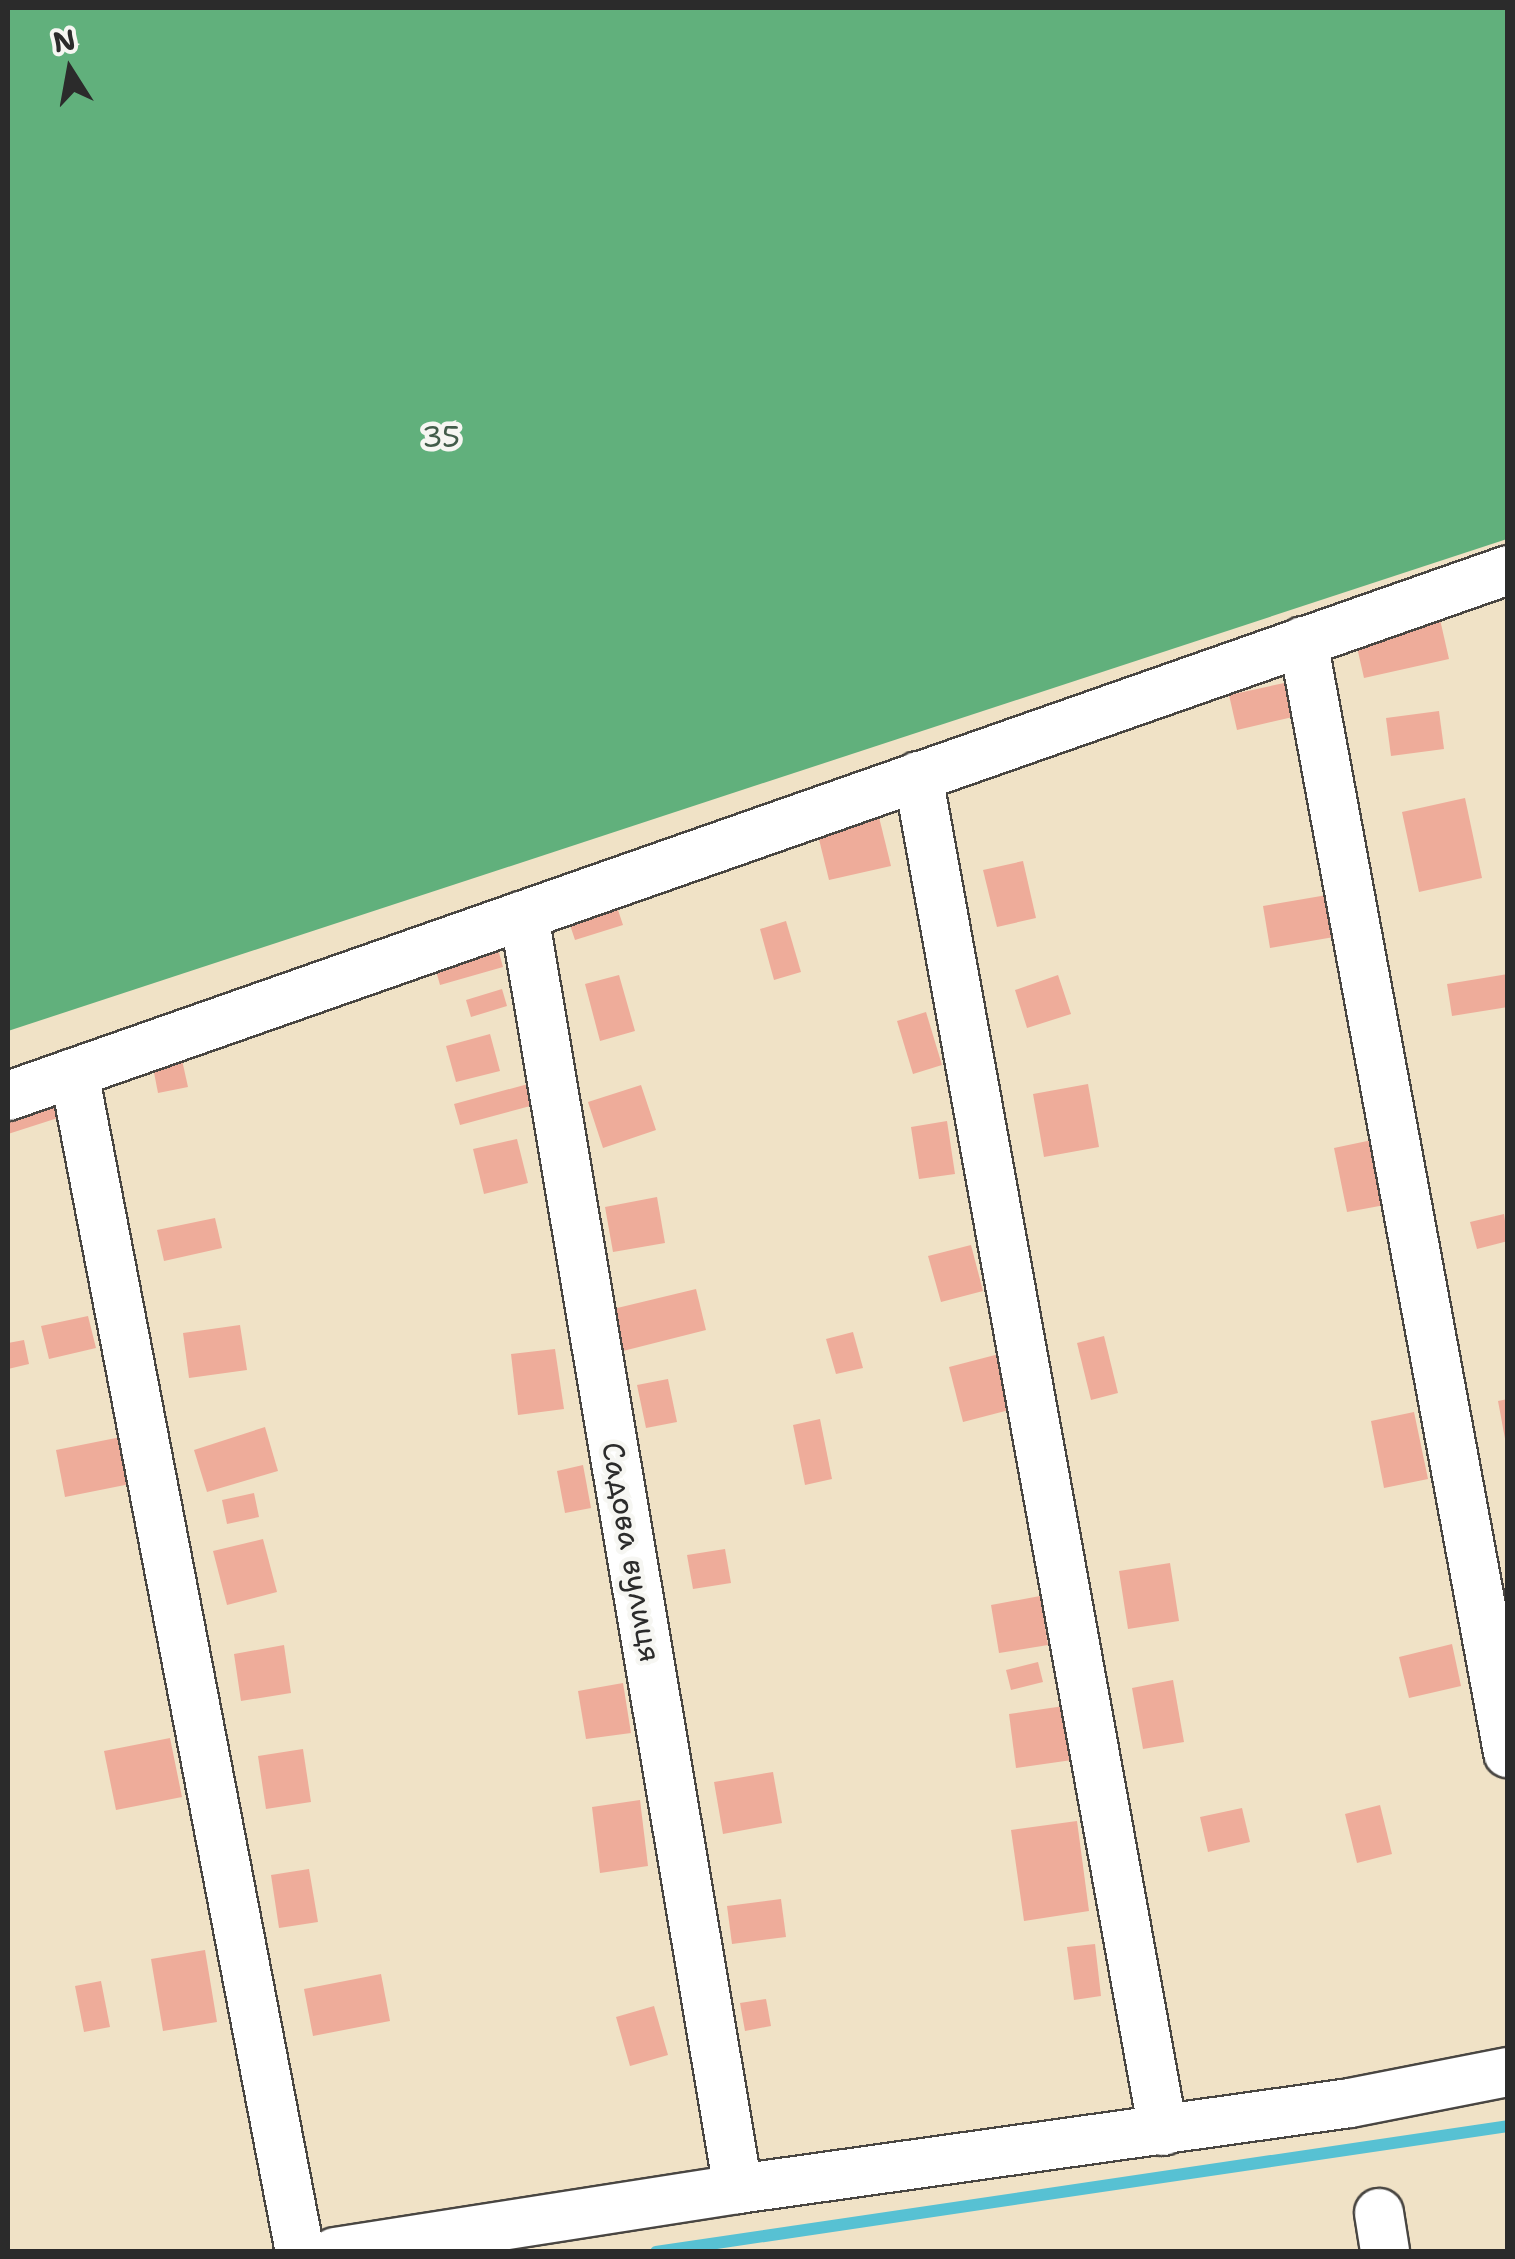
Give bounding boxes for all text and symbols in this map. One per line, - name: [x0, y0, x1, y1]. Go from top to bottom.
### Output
- north arrow: [20, 20, 120, 120]
- text: N: [50, 20, 79, 61]
- park label: 35: [422, 419, 460, 455]
- street label: Садова вулиця: [594, 1439, 668, 1665]

